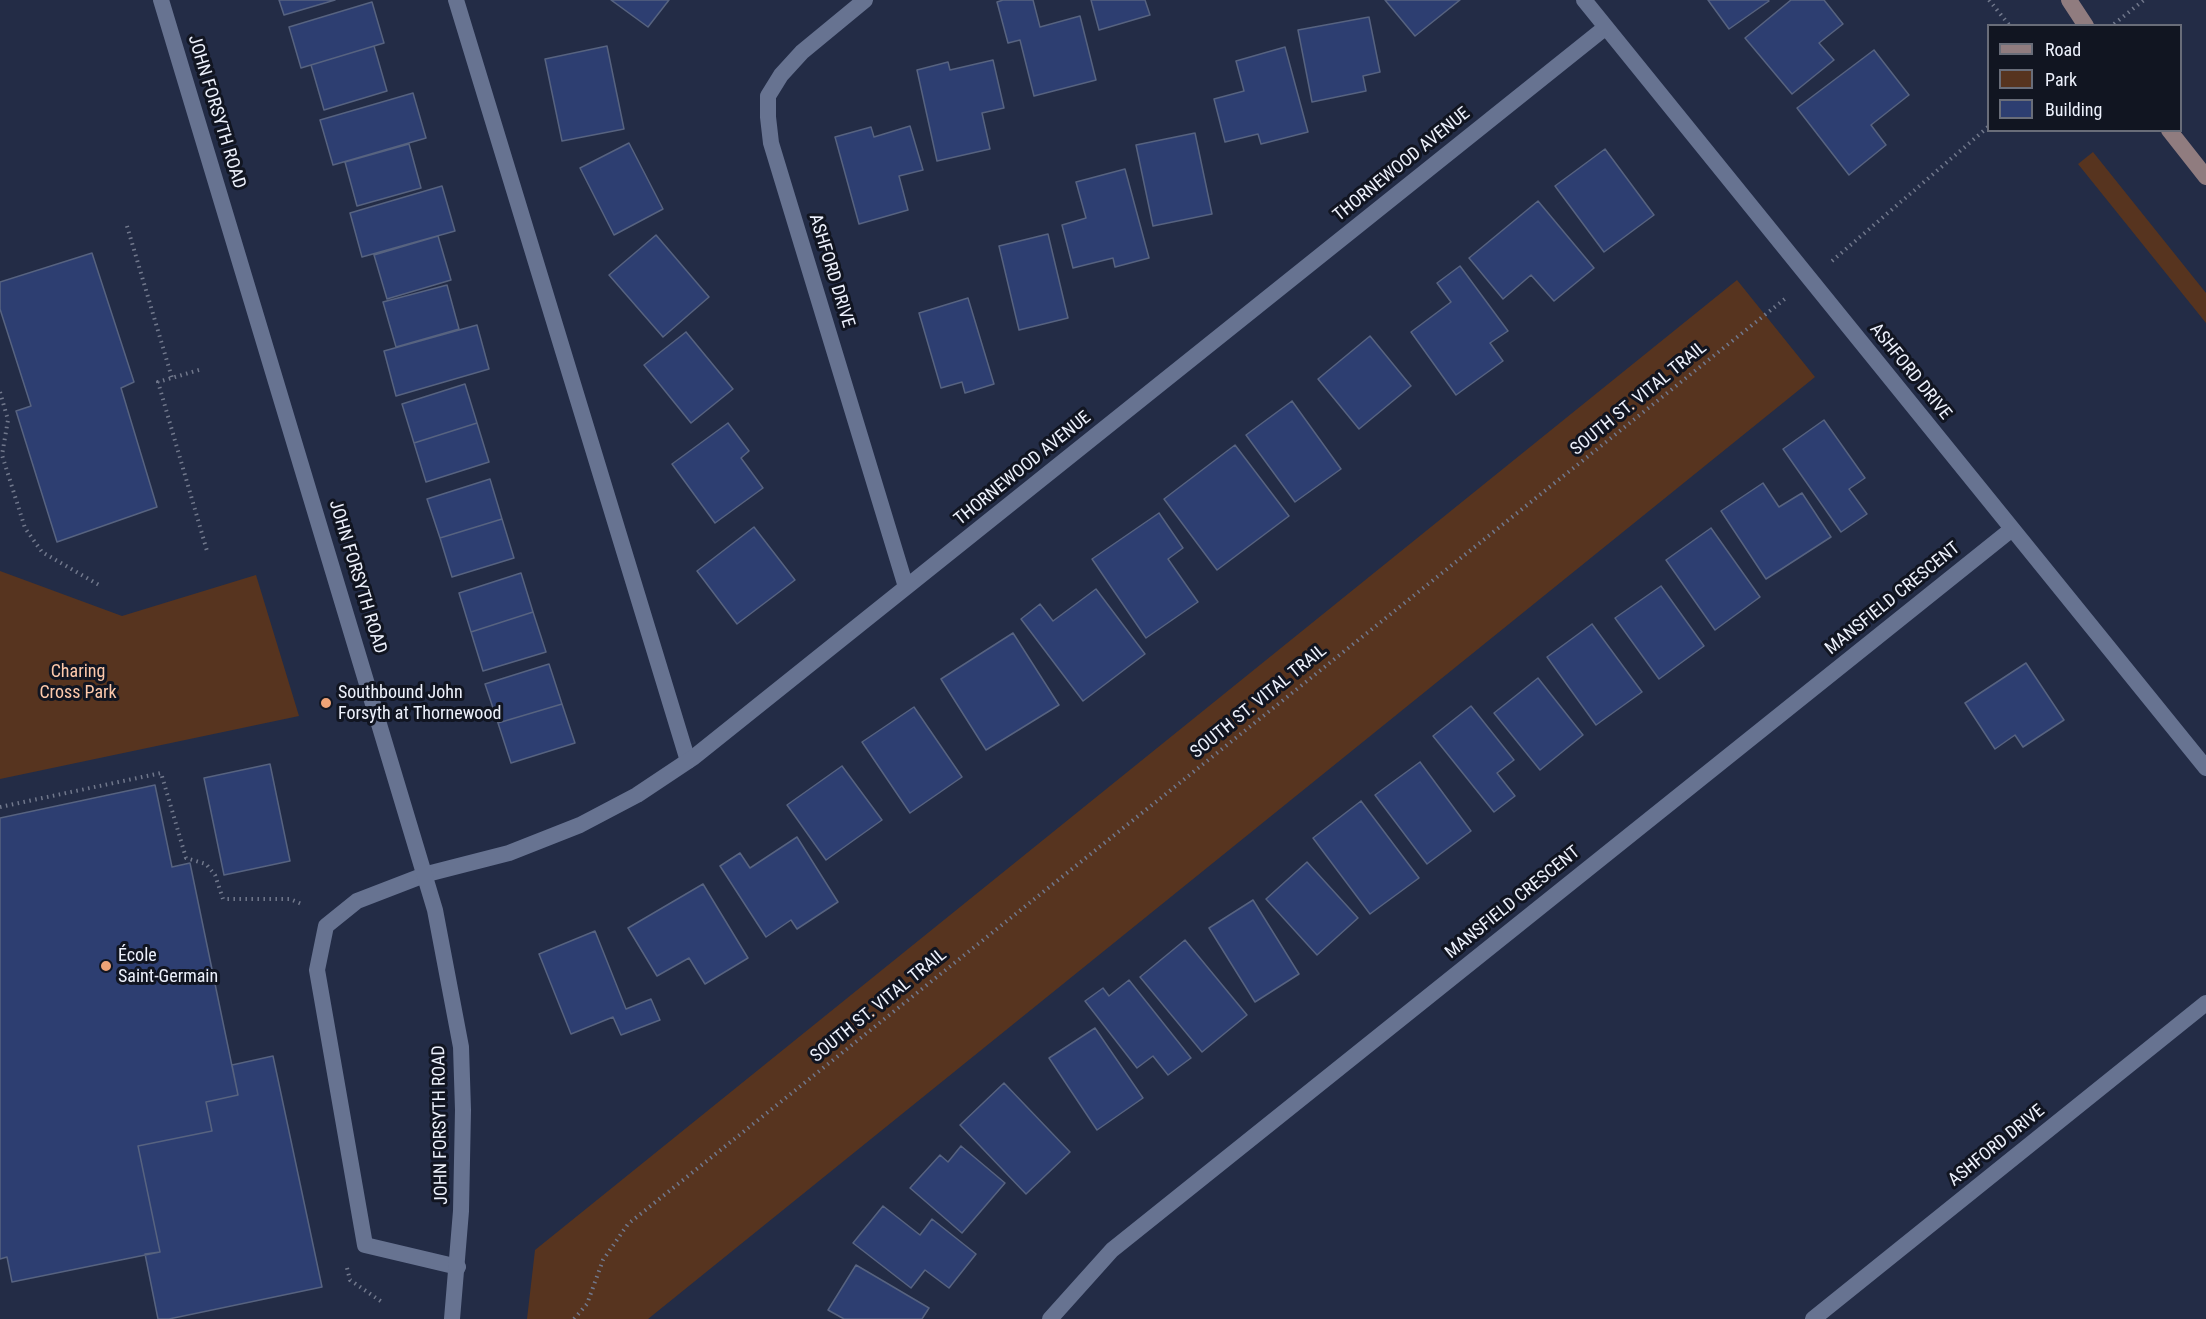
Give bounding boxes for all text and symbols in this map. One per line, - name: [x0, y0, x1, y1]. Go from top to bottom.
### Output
- legend: [1987, 24, 2182, 132]
- street label: JOHN FORSYTH ROAD: [182, 33, 250, 191]
- text: Road: [2045, 39, 2081, 60]
- text: Park: [2045, 69, 2077, 90]
- text: Building: [2045, 99, 2102, 120]
- street label: THORNEWOOD AVENUE: [1329, 103, 1475, 227]
- street label: ASHFORD DRIVE: [803, 212, 859, 330]
- street label: ASHFORD DRIVE: [1865, 319, 1955, 425]
- street label: SOUTH ST. VITAL TRAIL: [1567, 337, 1711, 461]
- street label: THORNEWOOD AVENUE: [950, 407, 1096, 531]
- street label: JOHN FORSYTH ROAD: [323, 498, 391, 656]
- street label: MANSFIELD CRESCENT: [1821, 538, 1965, 660]
- street label: SOUTH ST. VITAL TRAIL: [1187, 640, 1331, 764]
- park label: Charing Cross Park: [39, 661, 117, 704]
- place label: Southbound John Forsyth at Thornewood: [338, 682, 501, 724]
- marker: Southbound John Forsyth at Thornewood: [319, 696, 333, 710]
- street label: MANSFIELD CRESCENT: [1441, 842, 1585, 964]
- street label: SOUTH ST. VITAL TRAIL: [807, 944, 951, 1068]
- place label: École Saint-Germain: [118, 945, 218, 988]
- marker: École Saint-Germain: [99, 959, 113, 973]
- street label: JOHN FORSYTH ROAD: [429, 1045, 453, 1205]
- street label: ASHFORD DRIVE: [1944, 1101, 2050, 1191]

